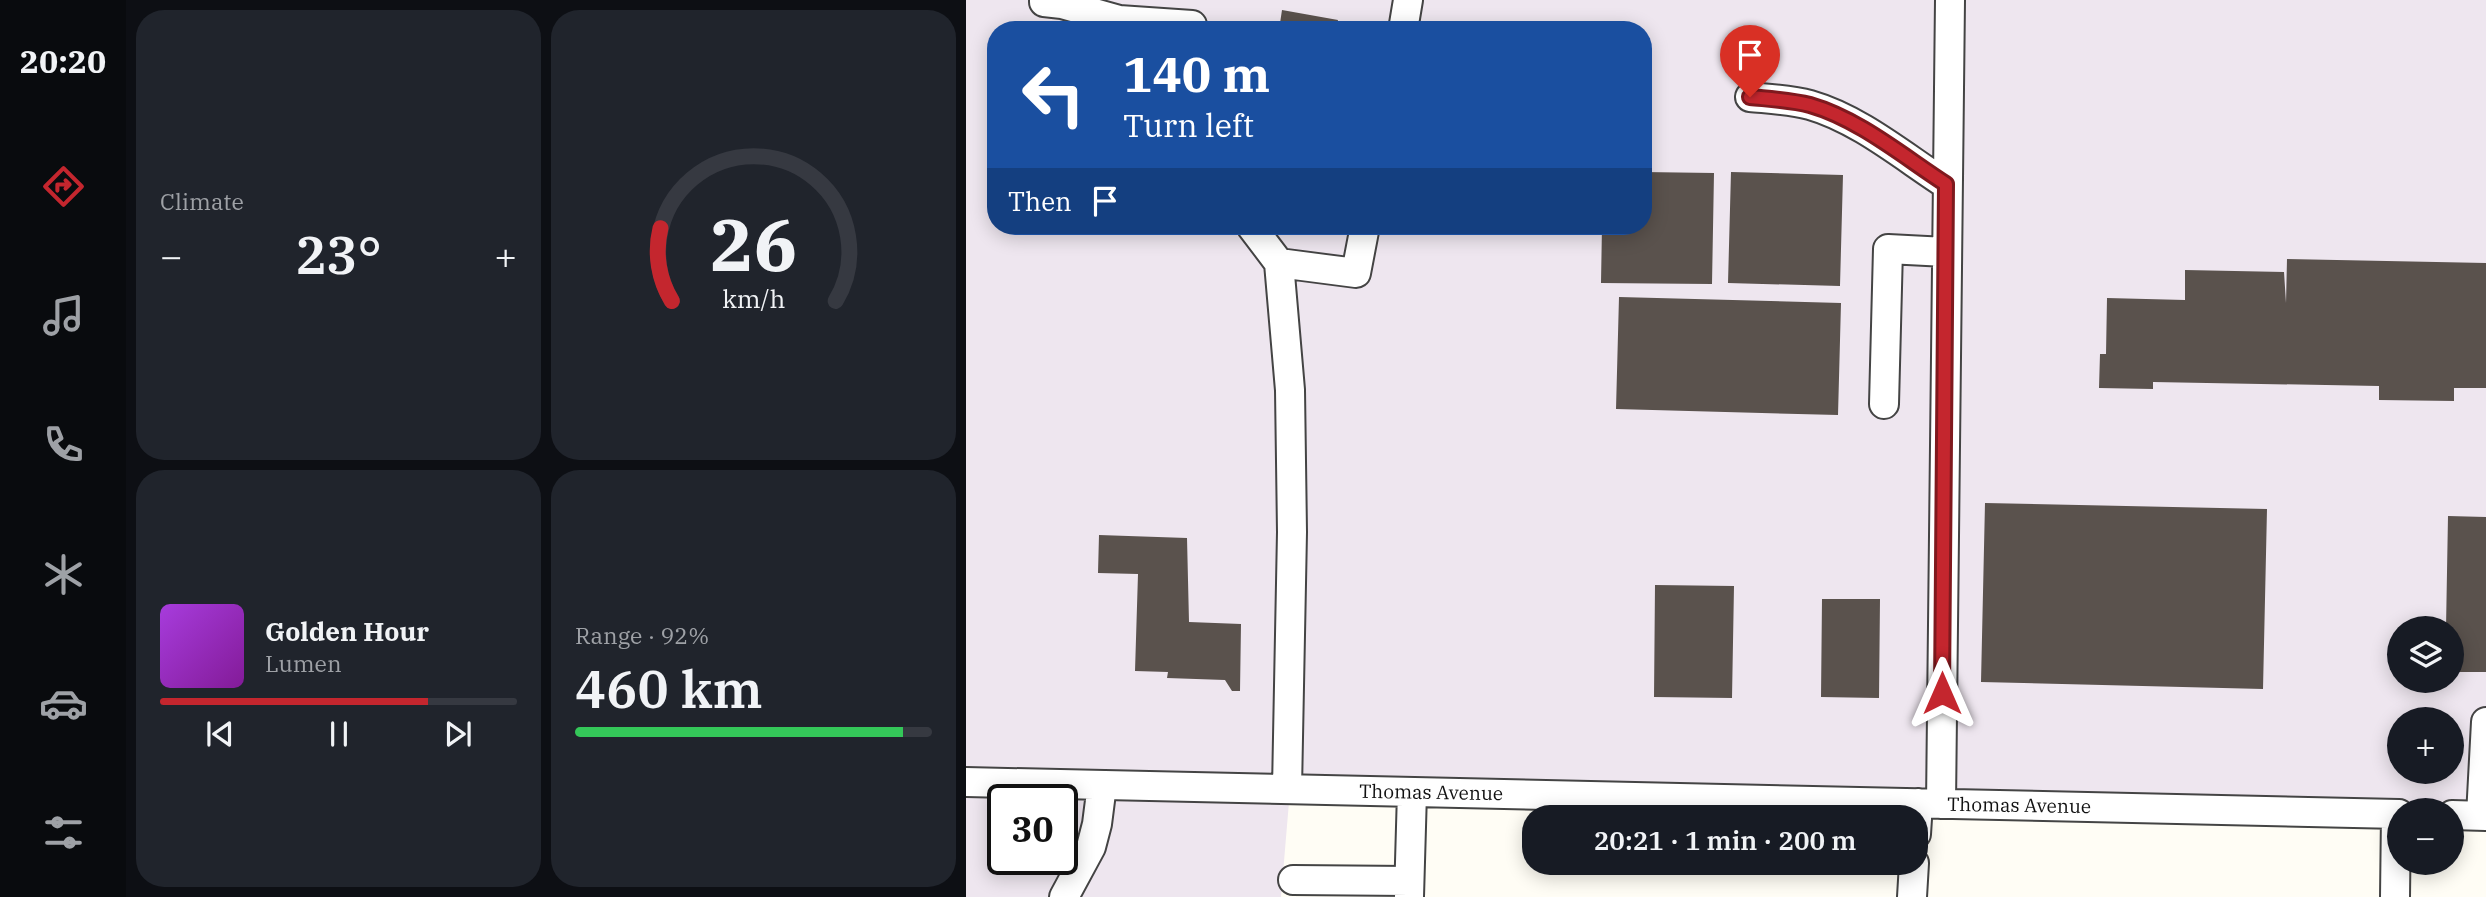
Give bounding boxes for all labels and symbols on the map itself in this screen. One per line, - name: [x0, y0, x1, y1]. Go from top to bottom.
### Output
- pin: [1720, 25, 1780, 97]
- position arrow: [1905, 656, 1979, 730]
- street label: Thomas Avenue: [1359, 779, 1503, 805]
- speed limit sign: 30: [987, 784, 1078, 875]
- street label: Thomas Avenue: [1947, 792, 2091, 818]

